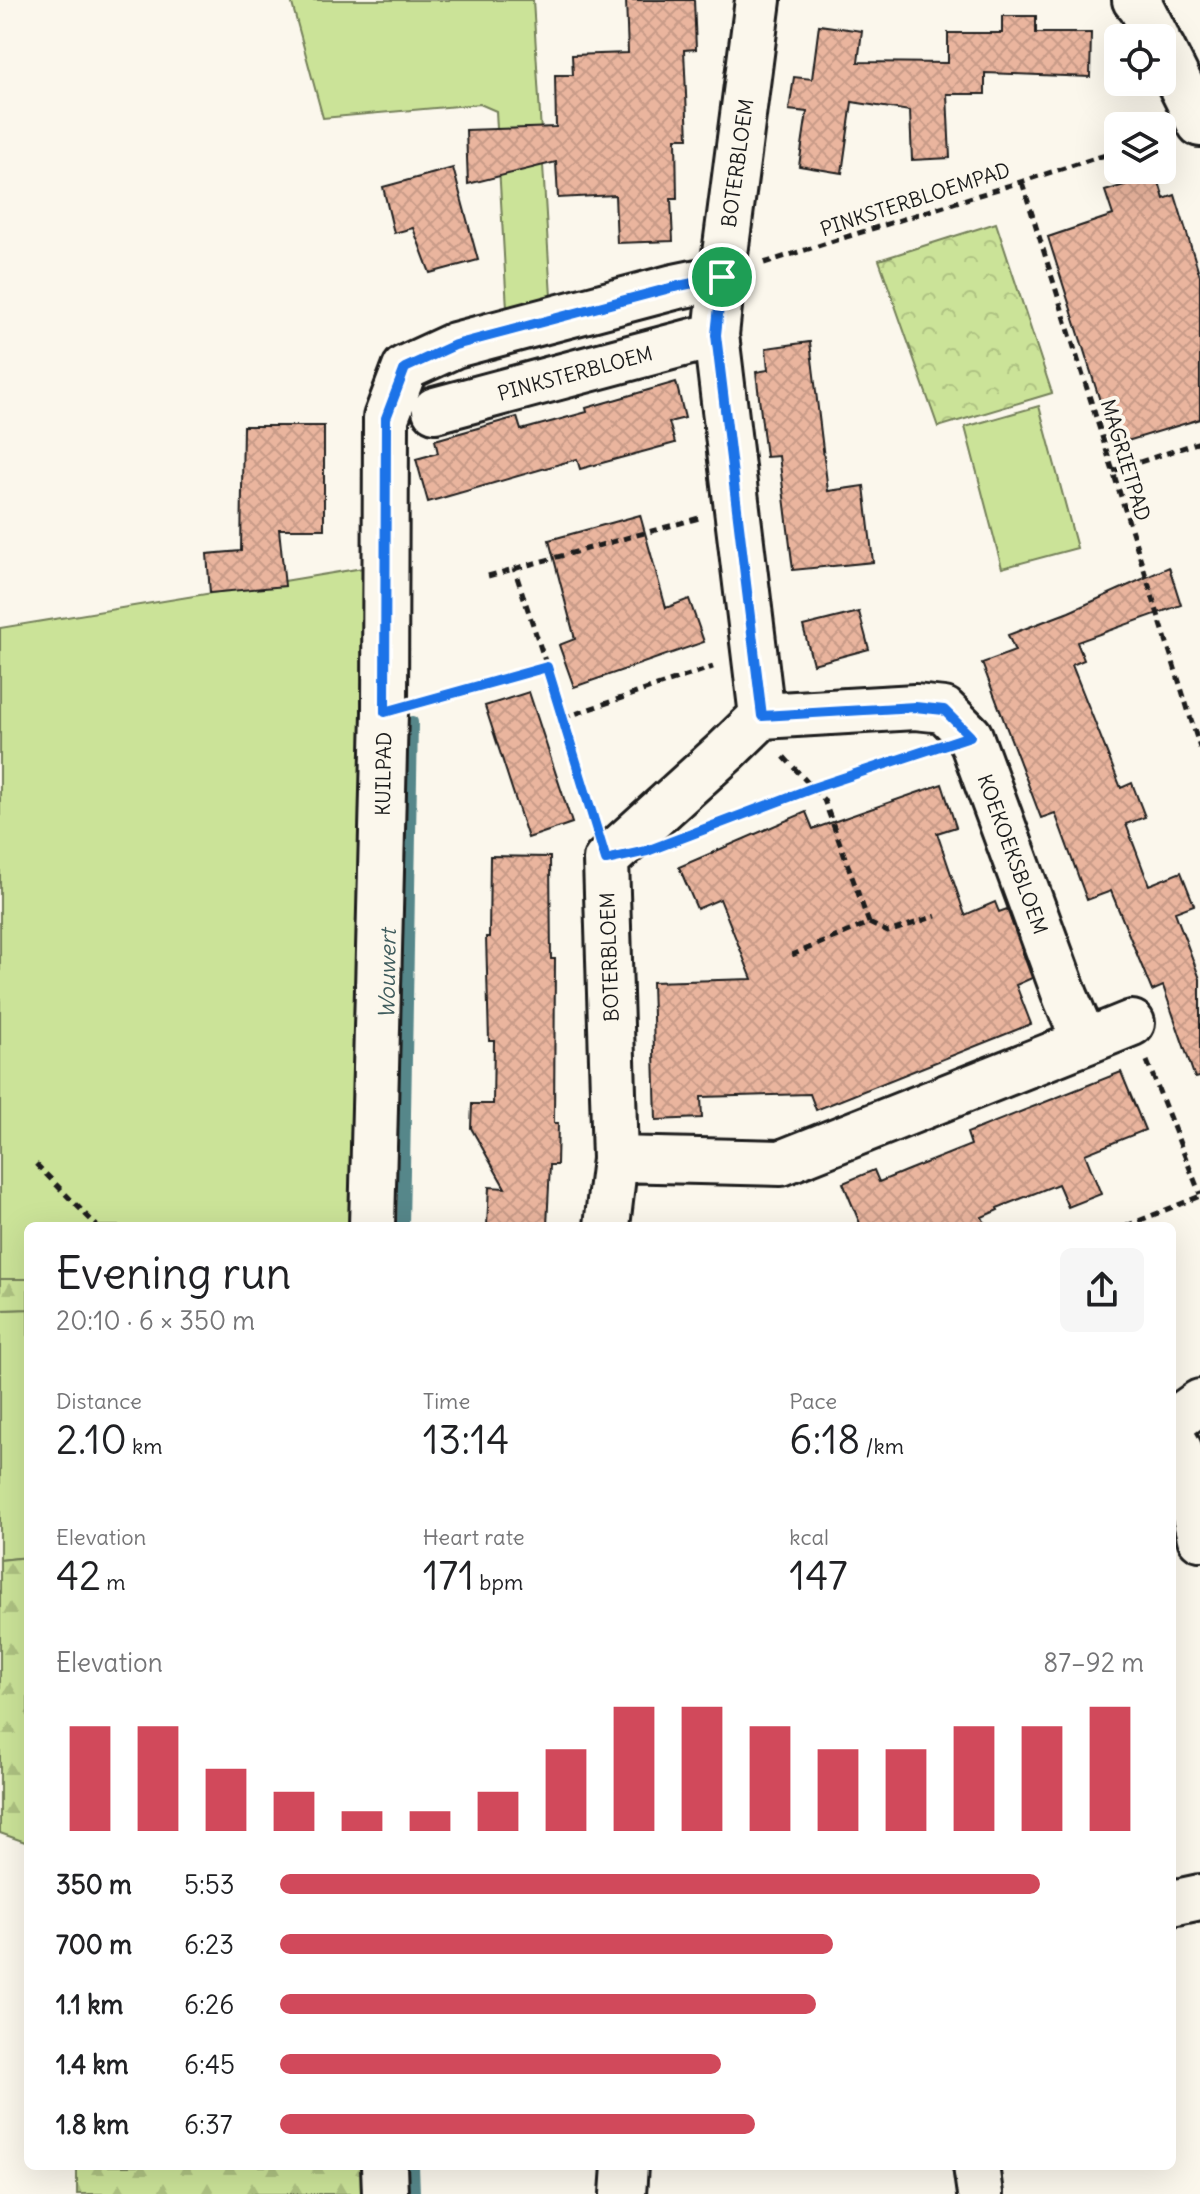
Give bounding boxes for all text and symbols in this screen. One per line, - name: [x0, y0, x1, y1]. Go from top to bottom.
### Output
- map controls: [1104, 24, 1176, 184]
- button: locate: [1104, 24, 1176, 96]
- street label: BOTERBLOEM: [716, 97, 758, 229]
- button: layers: [1104, 112, 1176, 184]
- street label: PINKSTERBLOEMPAD: [817, 157, 1013, 241]
- pin: [688, 243, 756, 311]
- icon: arrive: [700, 255, 744, 299]
- street label: PINKSTERBLOEM: [495, 340, 655, 406]
- street label: MAGRIETPAD: [1096, 396, 1156, 524]
- street label: KUILPAD: [370, 732, 396, 816]
- street label: KOEKOEKSBLOEM: [972, 771, 1054, 937]
- street label: BOTERBLOEM: [594, 892, 624, 1022]
- water label: Wouwert: [372, 926, 402, 1019]
- text: Evening run: [56, 1246, 291, 1301]
- button: share: [1060, 1248, 1144, 1332]
- text: 20:10 · 6 × 350 m: [56, 1304, 255, 1337]
- text: Distance: [56, 1387, 142, 1415]
- text: Time: [423, 1387, 470, 1415]
- text: Pace: [789, 1387, 837, 1415]
- text: 2.10: [56, 1415, 127, 1465]
- text: 13:14: [423, 1415, 509, 1465]
- text: 6:18: [789, 1415, 860, 1465]
- text: km: [127, 1432, 163, 1460]
- text: /km: [860, 1432, 904, 1460]
- text: Elevation: [56, 1523, 146, 1551]
- text: Heart rate: [423, 1523, 525, 1551]
- text: kcal: [789, 1523, 829, 1551]
- text: 42: [56, 1551, 101, 1601]
- text: 171: [423, 1551, 474, 1601]
- text: 147: [789, 1551, 848, 1601]
- text: m: [101, 1568, 126, 1596]
- text: bpm: [474, 1568, 523, 1596]
- text: Elevation: [56, 1646, 163, 1679]
- text: 87–92 m: [1043, 1646, 1144, 1679]
- text: 350 m: [56, 1868, 132, 1901]
- text: 5:53: [184, 1868, 235, 1901]
- text: 700 m: [56, 1928, 132, 1961]
- text: 6:23: [184, 1928, 234, 1961]
- text: 1.1 km: [56, 1988, 123, 2021]
- text: 6:26: [184, 1988, 234, 2021]
- text: 1.4 km: [56, 2048, 129, 2081]
- text: 6:45: [184, 2048, 235, 2081]
- text: 1.8 km: [56, 2108, 129, 2141]
- text: 6:37: [184, 2108, 232, 2141]

